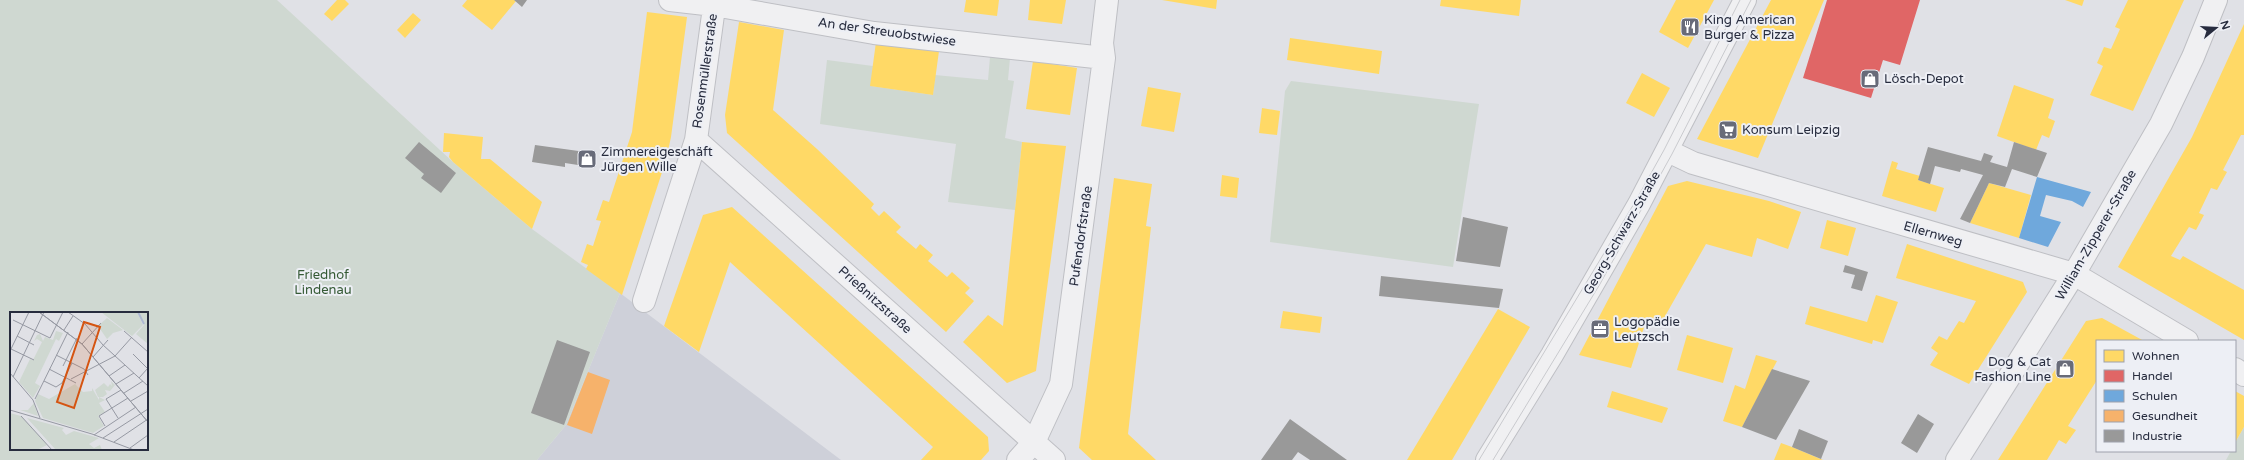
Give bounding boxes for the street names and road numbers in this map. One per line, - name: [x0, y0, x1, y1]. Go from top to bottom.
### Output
- street label: Rosenmüllerstraße: [689, 12, 721, 130]
- street label: An der Streuobstwiese: [817, 14, 957, 50]
- street label: William-Zipperer-Straße: [2052, 167, 2140, 303]
- street label: Georg-Schwarz-Straße: [1580, 168, 1664, 298]
- street label: Pufendorfstraße: [1066, 185, 1096, 287]
- street label: Ellernweg: [1902, 218, 1964, 250]
- street label: Prießnitzstraße: [835, 263, 915, 337]

